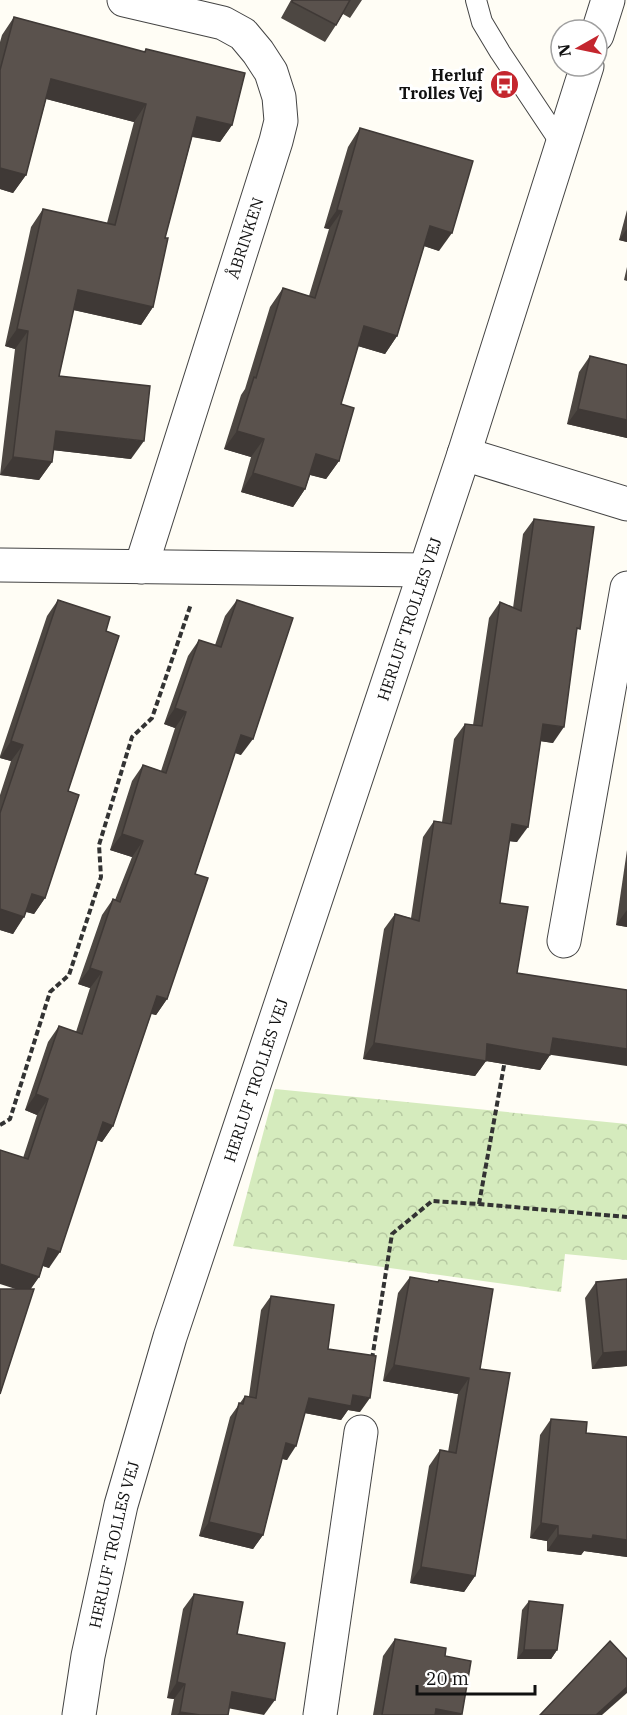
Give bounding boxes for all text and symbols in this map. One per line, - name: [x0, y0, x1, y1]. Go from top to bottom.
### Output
- north arrow: [549, 18, 609, 78]
- text: N: [553, 43, 575, 58]
- place label: Herluf Trolles Vej: [399, 65, 485, 103]
- bus stop icon: Herluf Trolles Vej: [488, 68, 520, 100]
- street label: ÅBRINKEN: [221, 194, 268, 281]
- street label: HERLUF TROLLES VEJ: [373, 535, 446, 703]
- street label: HERLUF TROLLES VEJ: [219, 996, 292, 1164]
- street label: HERLUF TROLLES VEJ: [84, 1459, 143, 1630]
- scale bar: [417, 1658, 536, 1696]
- text: 20 m: [426, 1667, 469, 1690]

